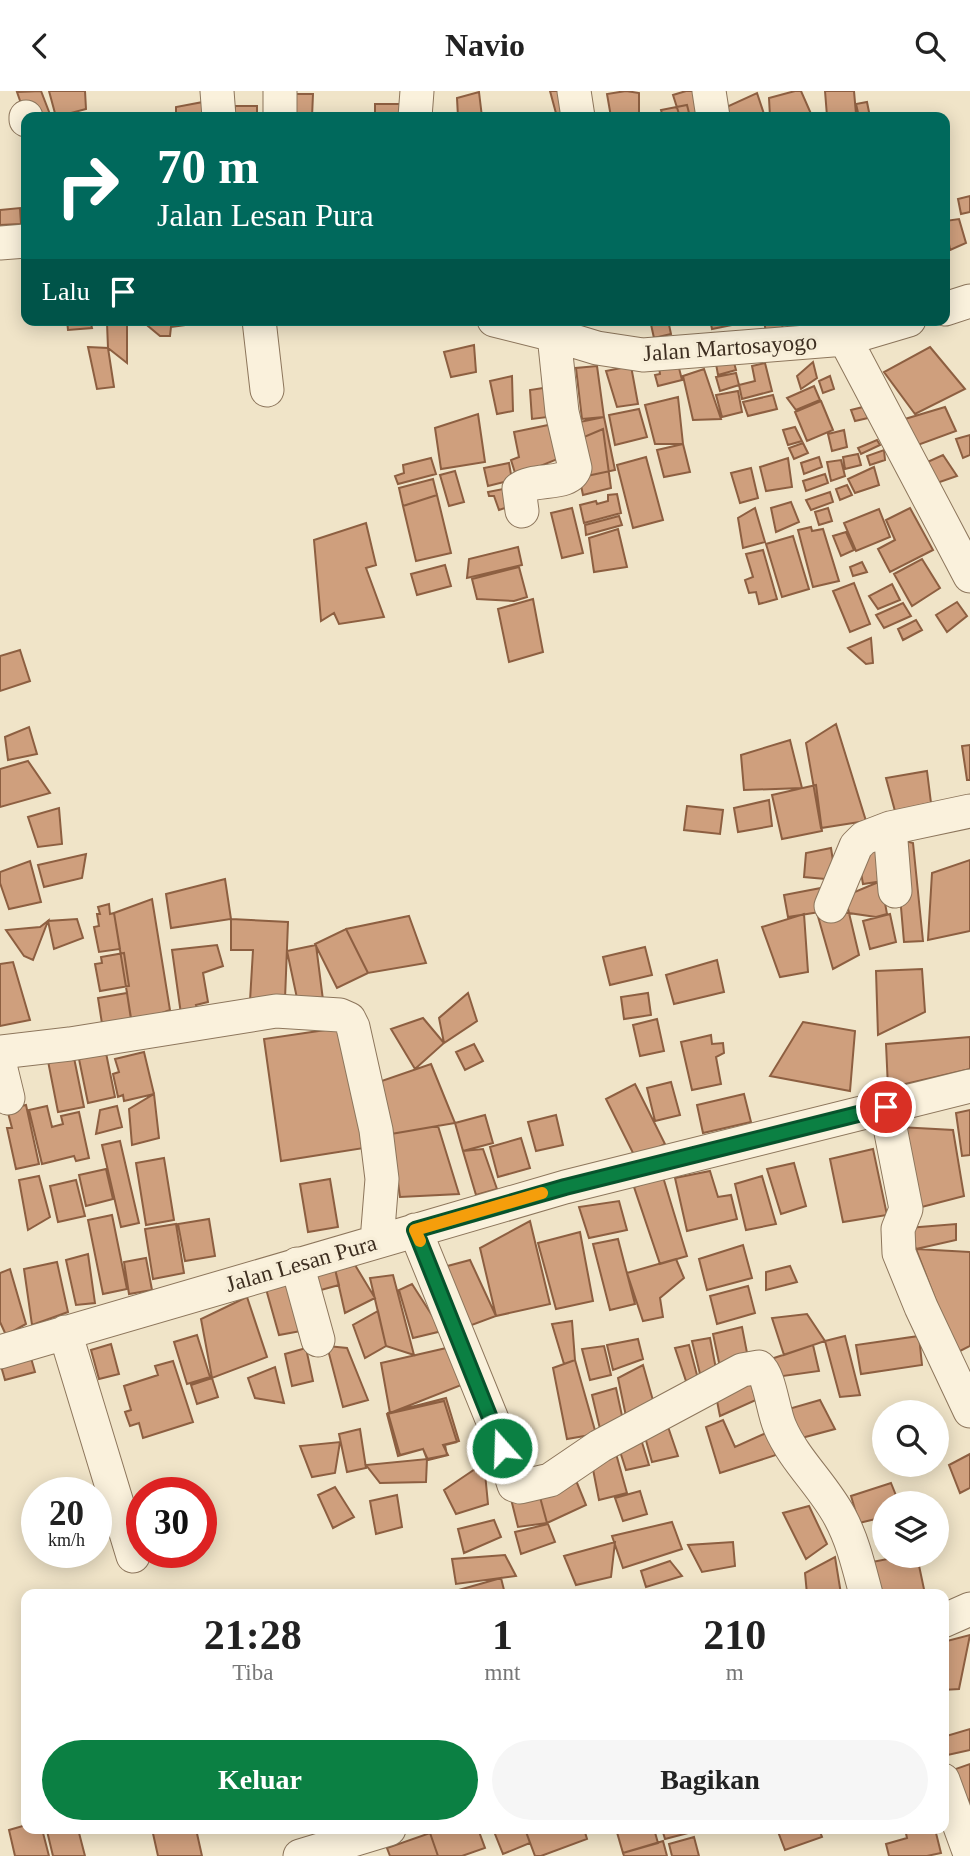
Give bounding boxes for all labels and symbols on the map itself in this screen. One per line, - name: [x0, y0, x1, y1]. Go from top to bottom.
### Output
- street label: Jalan Martosayogo: [642, 329, 818, 366]
- pin: [856, 1077, 916, 1137]
- street label: Jalan Lesan Pura: [223, 1230, 379, 1297]
- position arrow: [465, 1411, 539, 1485]
- speed limit sign: 30: [126, 1477, 217, 1568]

